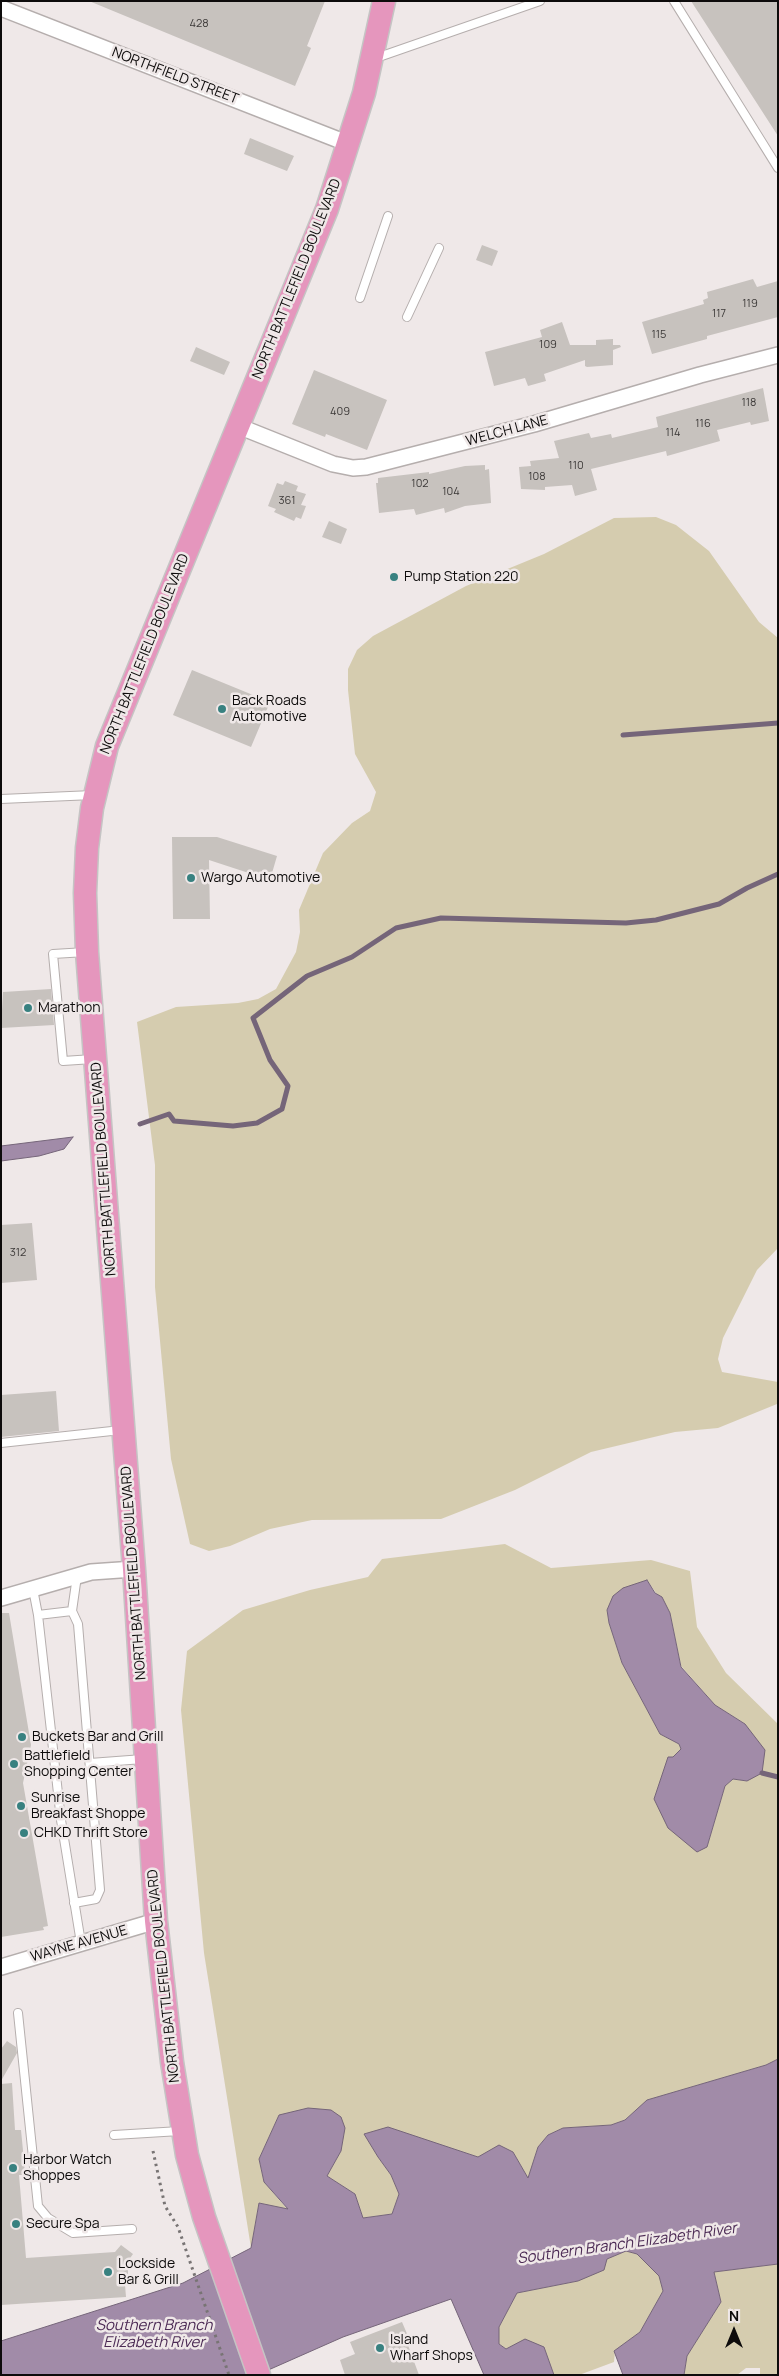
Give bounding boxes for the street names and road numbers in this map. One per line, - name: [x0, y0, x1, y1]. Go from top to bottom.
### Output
- street label: NORTHFIELD STREET: [109, 44, 241, 108]
- street label: NORTH BATTLEFIELD BOULEVARD: [249, 176, 345, 382]
- street label: WELCH LANE: [464, 412, 550, 450]
- street label: NORTH BATTLEFIELD BOULEVARD: [97, 551, 193, 757]
- street label: NORTH BATTLEFIELD BOULEVARD: [88, 1061, 120, 1277]
- street label: NORTH BATTLEFIELD BOULEVARD: [118, 1465, 150, 1681]
- street label: NORTH BATTLEFIELD BOULEVARD: [144, 1868, 184, 2084]
- street label: WAYNE AVENUE: [29, 1922, 129, 1966]

